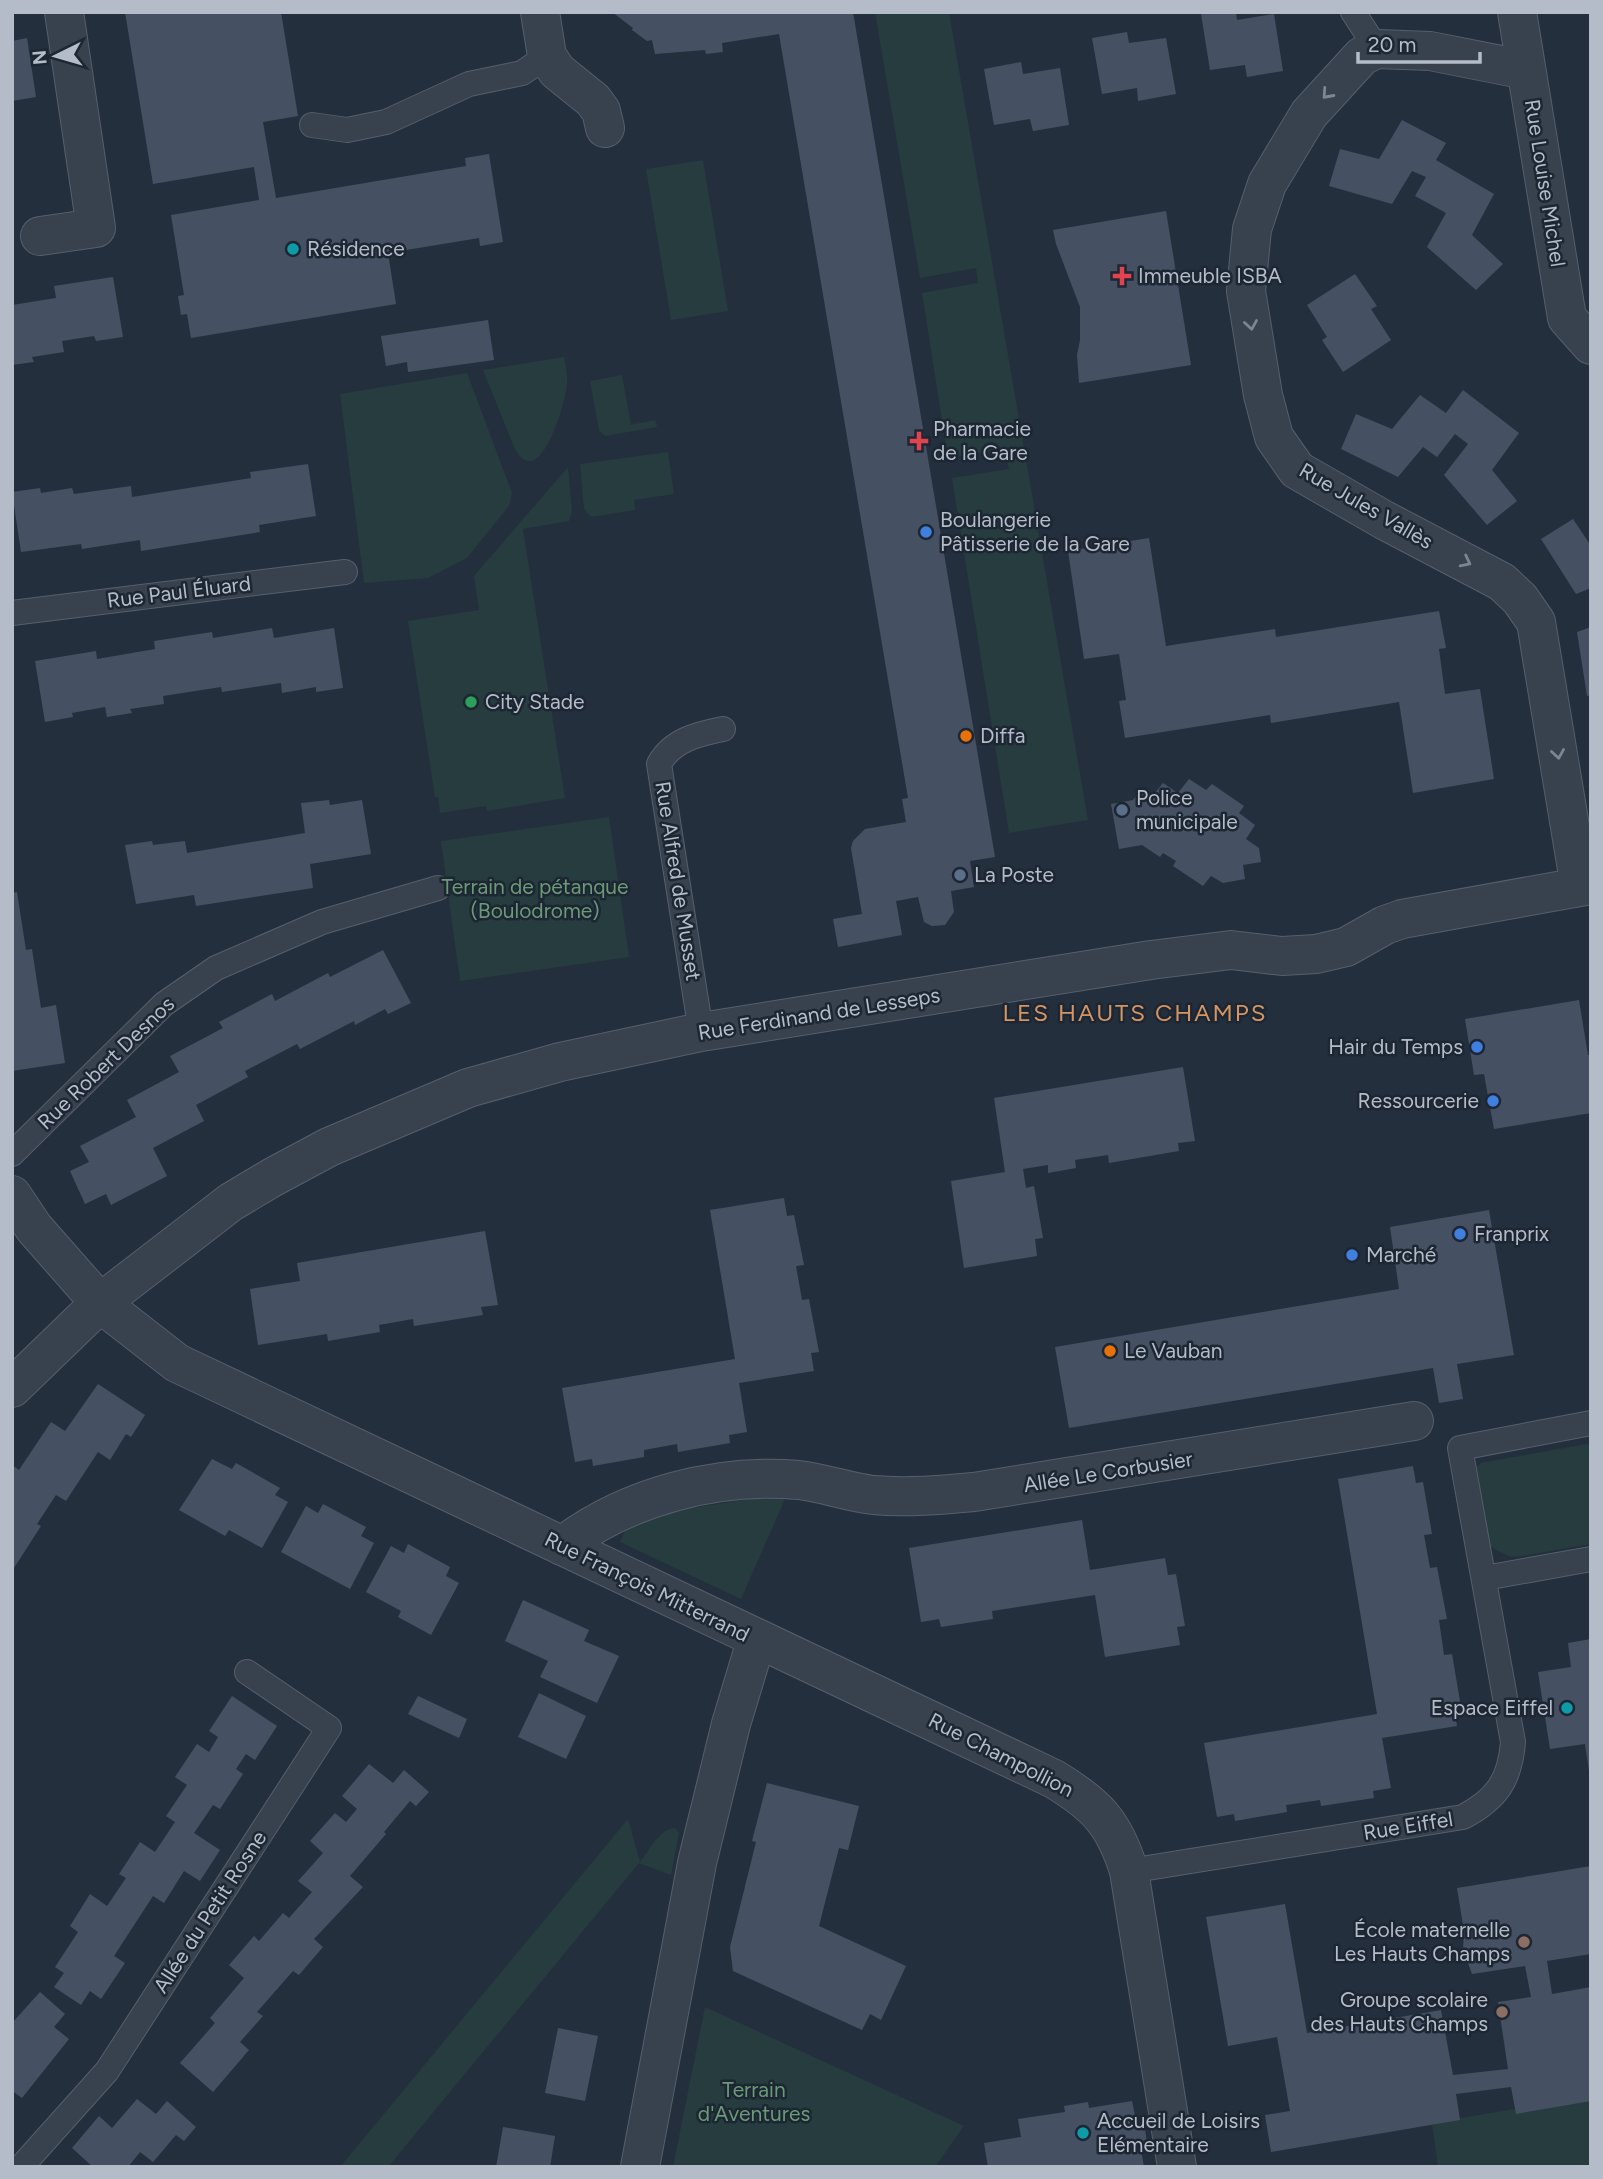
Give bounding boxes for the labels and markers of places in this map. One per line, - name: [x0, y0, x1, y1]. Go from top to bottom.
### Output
- place label: Résidence: [307, 236, 405, 261]
- marker: Résidence: [285, 241, 301, 257]
- place label: Immeuble ISBA: [1138, 263, 1282, 288]
- marker: Immeuble ISBA: [1112, 266, 1132, 286]
- place label: Pharmacie de la Gare: [933, 416, 1031, 465]
- marker: Pharmacie de la Gare: [911, 433, 927, 449]
- place label: Boulangerie Pâtisserie de la Gare: [940, 507, 1130, 556]
- marker: Boulangerie Pâtisserie de la Gare: [918, 524, 934, 540]
- place label: City Stade: [485, 689, 584, 714]
- marker: City Stade: [463, 694, 479, 710]
- place label: Diffa: [980, 723, 1025, 748]
- marker: Diffa: [958, 728, 974, 744]
- place label: Police municipale: [1136, 785, 1238, 834]
- marker: Police municipale: [1114, 802, 1130, 818]
- place label: La Poste: [974, 862, 1054, 887]
- marker: La Poste: [952, 867, 968, 883]
- place label: Hair du Temps: [1328, 1034, 1463, 1059]
- marker: Hair du Temps: [1469, 1039, 1485, 1055]
- place label: Ressourcerie: [1358, 1088, 1479, 1113]
- marker: Ressourcerie: [1485, 1093, 1501, 1109]
- place label: Franprix: [1474, 1221, 1549, 1246]
- marker: Franprix: [1452, 1226, 1468, 1242]
- place label: Marché: [1366, 1242, 1436, 1267]
- marker: Marché: [1344, 1247, 1360, 1263]
- place label: Le Vauban: [1124, 1338, 1222, 1363]
- marker: Le Vauban: [1102, 1343, 1118, 1359]
- place label: Espace Eiffel: [1431, 1695, 1553, 1720]
- marker: Espace Eiffel: [1559, 1700, 1575, 1716]
- place label: École maternelle Les Hauts Champs: [1334, 1917, 1510, 1966]
- marker: École maternelle Les Hauts Champs: [1516, 1934, 1532, 1950]
- place label: Groupe scolaire des Hauts Champs: [1311, 1987, 1488, 2036]
- marker: Groupe scolaire des Hauts Champs: [1494, 2004, 1510, 2020]
- place label: Accueil de Loisirs Elémentaire: [1097, 2108, 1260, 2157]
- marker: Accueil de Loisirs Elémentaire: [1075, 2125, 1091, 2141]

